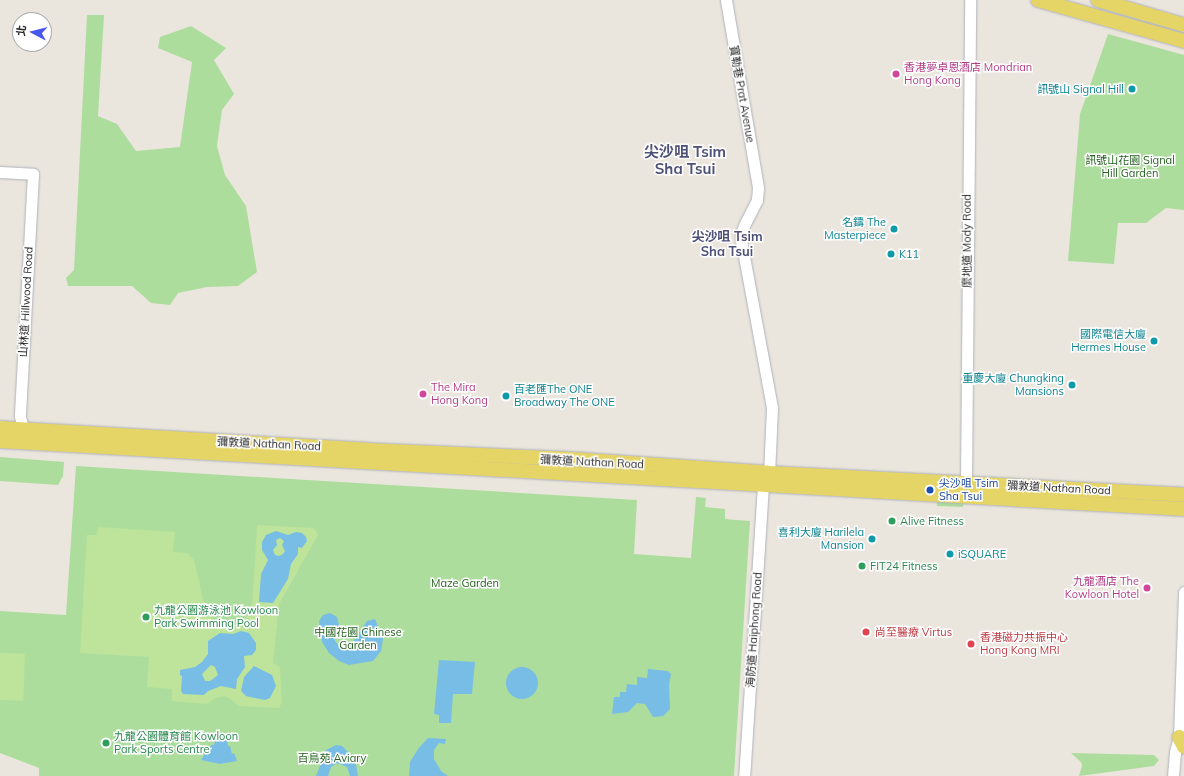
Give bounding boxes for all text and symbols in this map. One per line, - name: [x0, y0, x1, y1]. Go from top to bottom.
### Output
- north arrow: [12, 12, 52, 52]
- text: 北: [13, 24, 29, 37]
- street label: 寶勒巷 Prat Avenue: [727, 44, 757, 144]
- place label: 香港夢卓恩酒店 Mondrian Hong Kong: [904, 61, 1032, 87]
- marker: 香港夢卓恩酒店 Mondrian Hong Kong: [891, 69, 901, 79]
- place label: 訊號山 Signal Hill: [1037, 82, 1124, 96]
- marker: 訊號山 Signal Hill: [1127, 84, 1137, 94]
- district label: 尖沙咀 Tsim Sha Tsui: [644, 142, 726, 177]
- park label: 訊號山花園 Signal Hill Garden: [1085, 154, 1175, 180]
- street label: 麼地道 Mody Road: [960, 194, 974, 288]
- place label: 名鑄 The Masterpiece: [824, 216, 886, 242]
- marker: 名鑄 The Masterpiece: [889, 224, 899, 234]
- district label: 尖沙咀 Tsim Sha Tsui: [691, 229, 763, 260]
- street label: 山林道 Hillwood Road: [17, 246, 35, 358]
- place label: K11: [899, 247, 919, 261]
- marker: K11: [886, 249, 896, 259]
- place label: 國際電信大廈 Hermes House: [1071, 328, 1146, 354]
- marker: 國際電信大廈 Hermes House: [1149, 336, 1159, 346]
- place label: 重慶大廈 Chungking Mansions: [962, 372, 1064, 398]
- marker: 重慶大廈 Chungking Mansions: [1067, 380, 1077, 390]
- place label: The Mira Hong Kong: [431, 381, 488, 407]
- place label: 百老匯The ONE Broadway The ONE: [514, 383, 615, 409]
- marker: The Mira Hong Kong: [418, 389, 428, 399]
- marker: 百老匯The ONE Broadway The ONE: [501, 391, 511, 401]
- street label: 彌敦道 Nathan Road: [217, 435, 321, 453]
- street label: 彌敦道 Nathan Road: [540, 453, 644, 471]
- place label: 尖沙咀 Tsim Sha Tsui: [939, 477, 998, 503]
- street label: 彌敦道 Nathan Road: [1007, 479, 1111, 497]
- marker: 尖沙咀 Tsim Sha Tsui: [924, 484, 936, 496]
- place label: Alive Fitness: [900, 514, 964, 528]
- marker: Alive Fitness: [887, 516, 897, 526]
- place label: 喜利大廈 Harilela Mansion: [778, 526, 864, 552]
- marker: 喜利大廈 Harilela Mansion: [867, 534, 877, 544]
- place label: iSQUARE: [958, 547, 1006, 561]
- marker: iSQUARE: [945, 549, 955, 559]
- place label: FIT24 Fitness: [870, 559, 938, 573]
- marker: FIT24 Fitness: [857, 561, 867, 571]
- street label: 海防道 Haiphong Road: [743, 572, 765, 688]
- place label: 九龍酒店 The Kowloon Hotel: [1065, 575, 1139, 601]
- park label: Maze Garden: [431, 576, 499, 590]
- marker: 九龍酒店 The Kowloon Hotel: [1142, 583, 1152, 593]
- place label: 九龍公園游泳池 Kowloon Park Swimming Pool: [154, 604, 278, 630]
- marker: 九龍公園游泳池 Kowloon Park Swimming Pool: [141, 612, 151, 622]
- place label: 尚至醫療 Virtus: [875, 625, 952, 639]
- park label: 中國花園 Chinese Garden: [314, 626, 402, 652]
- marker: 尚至醫療 Virtus: [860, 626, 872, 638]
- place label: 香港磁力共振中心 Hong Kong MRI: [980, 631, 1068, 657]
- marker: 香港磁力共振中心 Hong Kong MRI: [965, 638, 977, 650]
- place label: 九龍公園體育館 Kowloon Park Sports Centre: [114, 730, 238, 756]
- marker: 九龍公園體育館 Kowloon Park Sports Centre: [101, 738, 111, 748]
- park label: 百鳥苑 Aviary: [298, 751, 366, 765]

